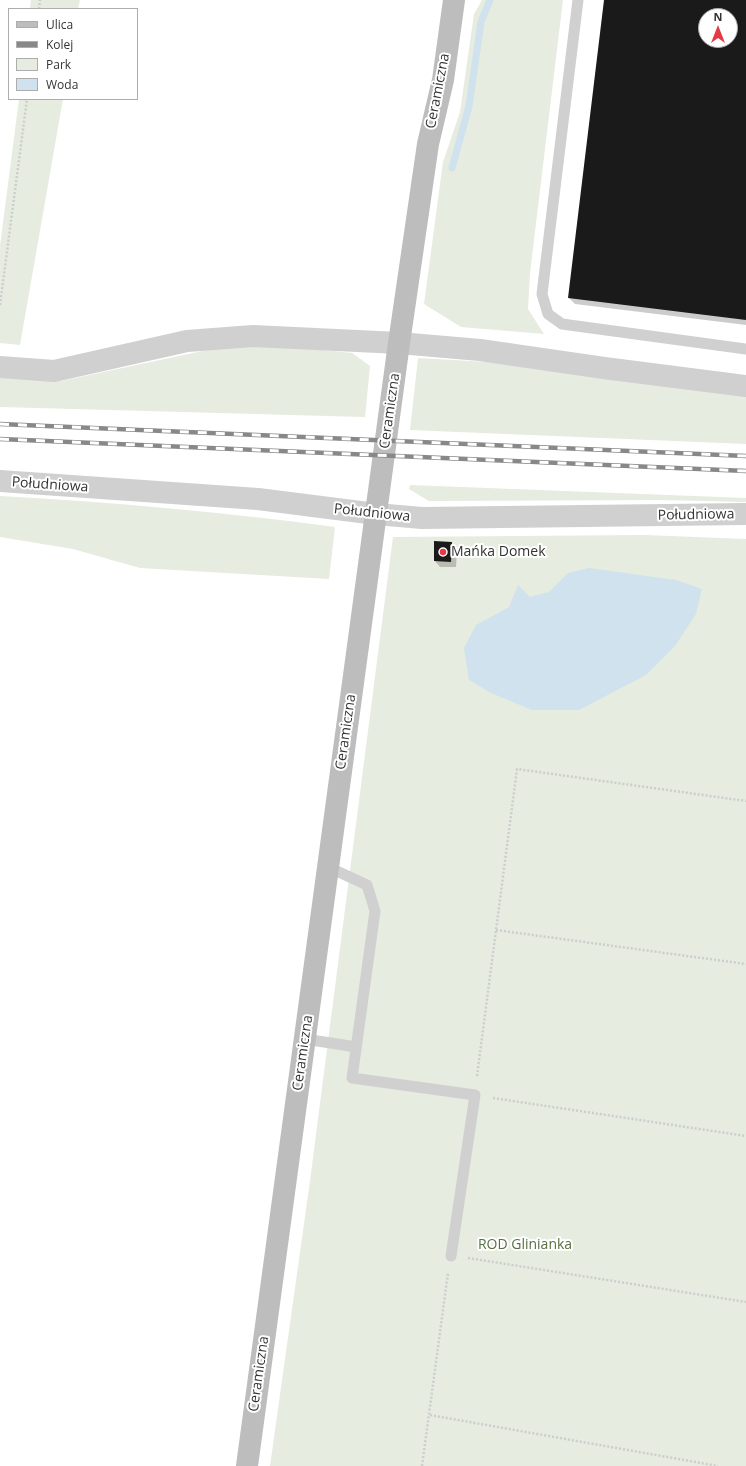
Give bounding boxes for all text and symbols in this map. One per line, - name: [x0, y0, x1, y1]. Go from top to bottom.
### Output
- legend: [8, 8, 138, 100]
- north arrow: [698, 8, 738, 48]
- text: N: [714, 9, 722, 24]
- text: Ulica: [46, 16, 73, 33]
- text: Kolej: [46, 36, 73, 53]
- street label: Ceramiczna: [422, 52, 454, 130]
- text: Park: [46, 56, 71, 73]
- text: Woda: [46, 76, 78, 93]
- street label: Ceramiczna: [376, 372, 404, 450]
- street label: Południowa: [11, 474, 89, 496]
- street label: Południowa: [333, 501, 411, 525]
- street label: Południowa: [658, 506, 734, 524]
- place label: Mańka Domek: [451, 544, 545, 560]
- marker: Mańka Domek: [438, 547, 448, 557]
- street label: Ceramiczna: [332, 693, 360, 771]
- street label: Ceramiczna: [289, 1014, 317, 1092]
- park label: ROD Glinianka: [478, 1237, 572, 1253]
- street label: Ceramiczna: [245, 1335, 273, 1413]

